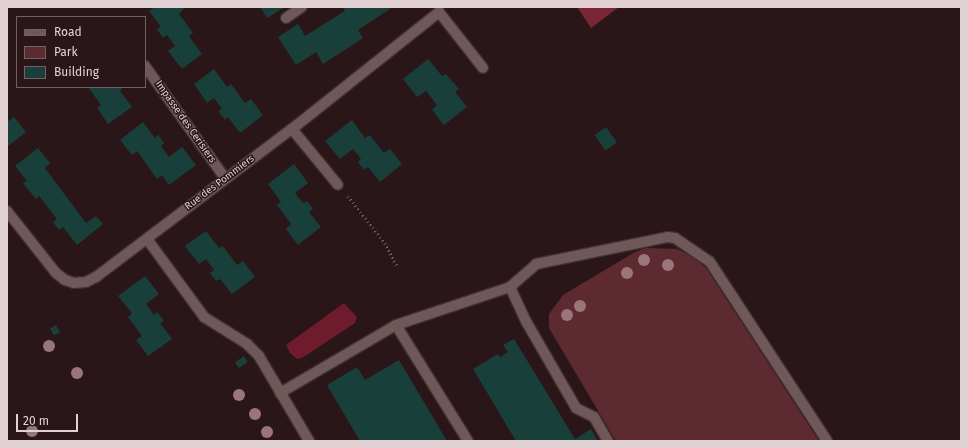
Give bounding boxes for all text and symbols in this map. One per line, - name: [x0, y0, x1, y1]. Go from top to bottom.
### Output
- legend: [16, 16, 146, 88]
- text: Road: [54, 25, 82, 39]
- text: Park: [54, 45, 78, 59]
- text: Building: [54, 65, 99, 79]
- street label: Impasse des Cerisiers: [152, 79, 218, 165]
- street label: Rue des Pommiers: [183, 153, 257, 213]
- scale bar: [18, 406, 80, 432]
- text: 20 m: [23, 414, 49, 428]

